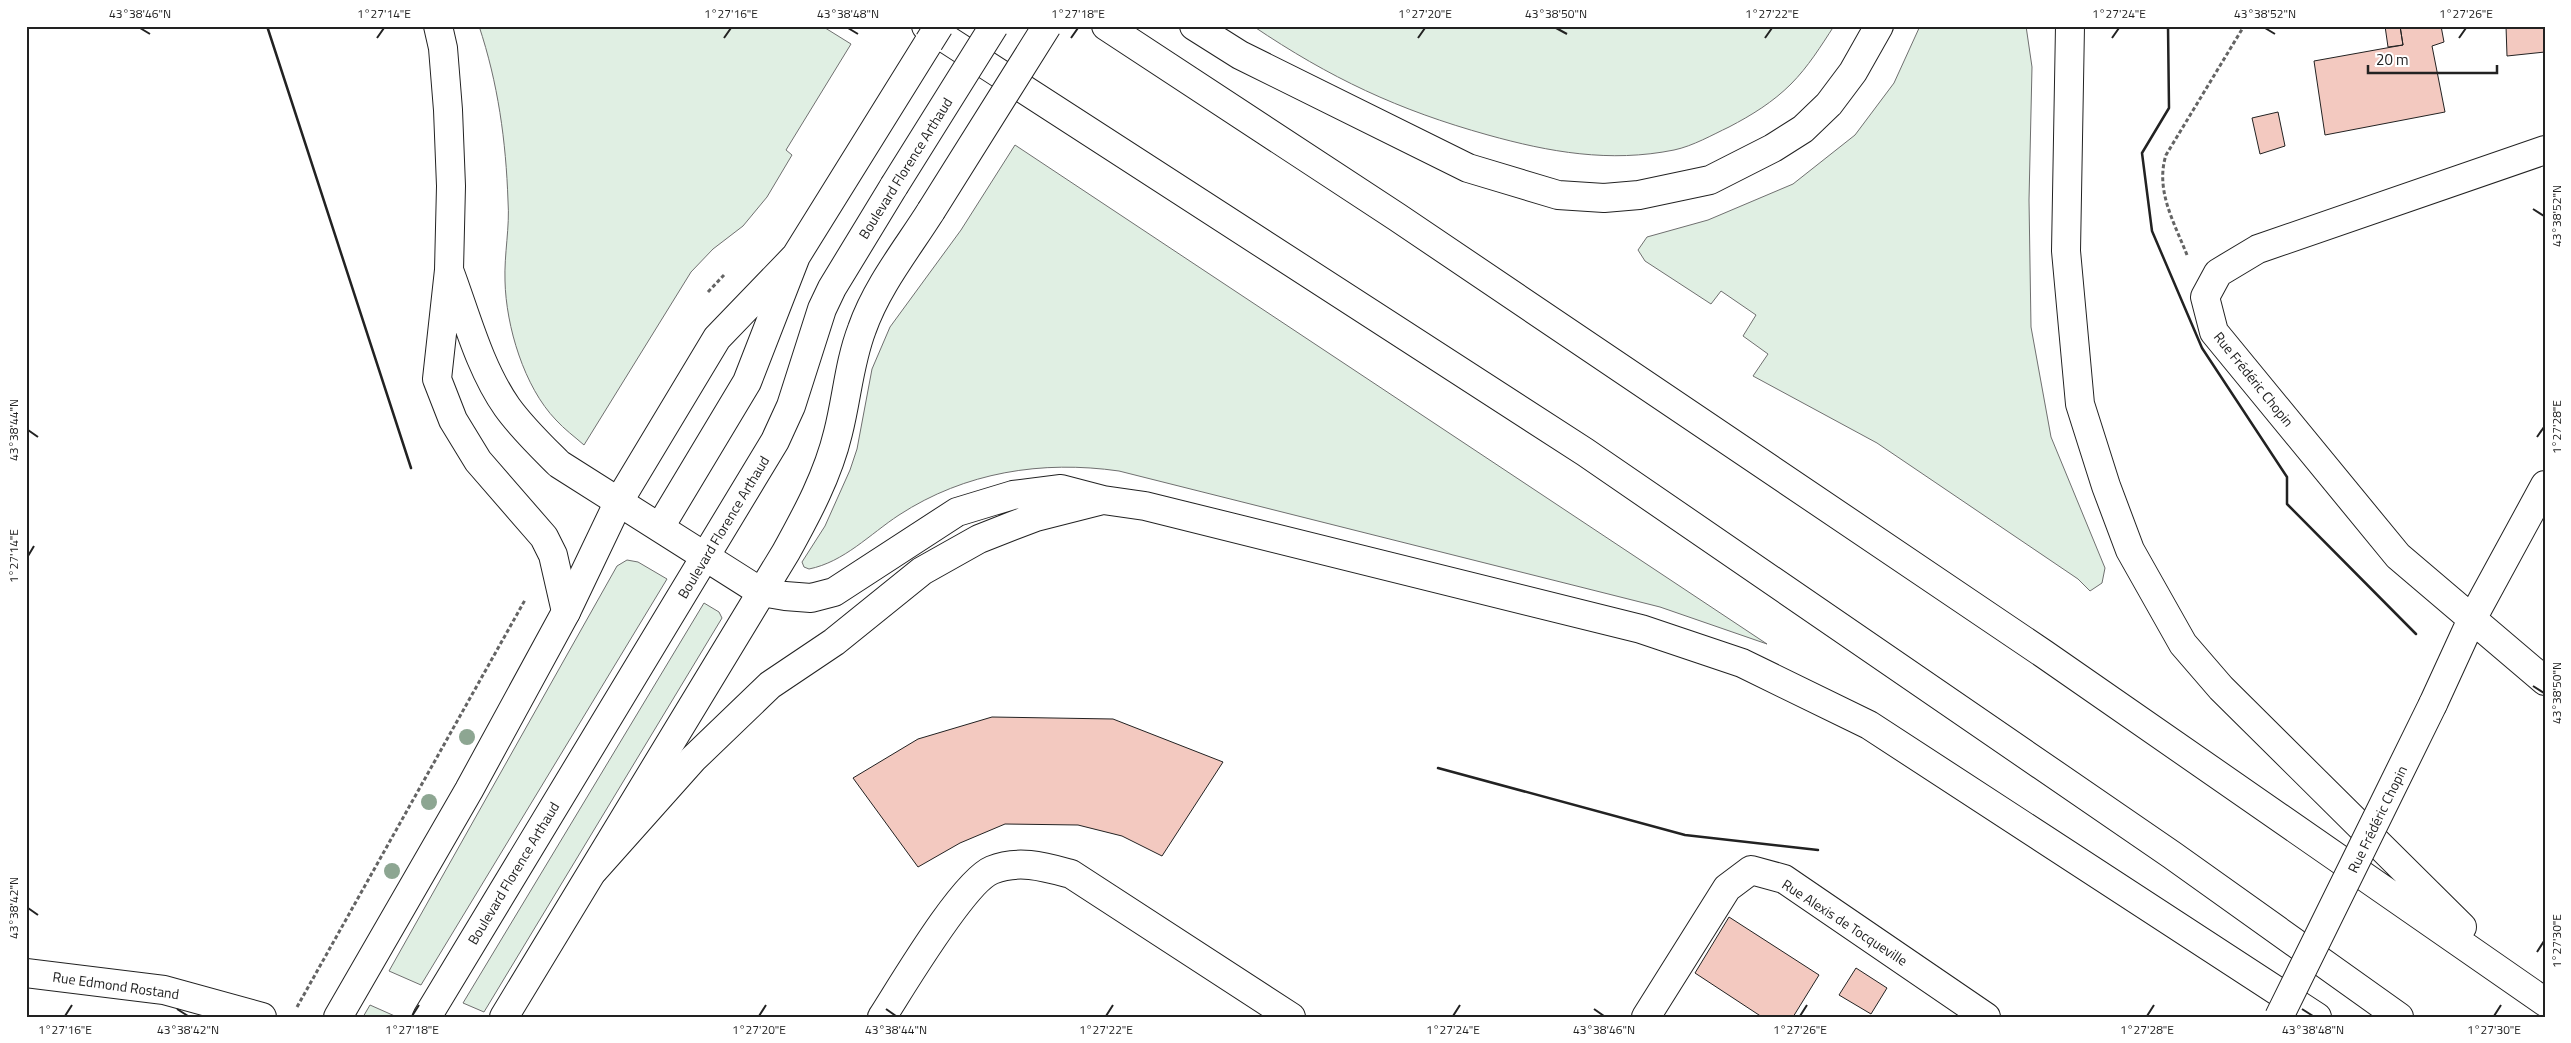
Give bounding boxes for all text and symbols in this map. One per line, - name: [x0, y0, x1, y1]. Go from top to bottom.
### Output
- text: 43°38'46"N: [109, 4, 171, 23]
- text: 1°27'14"E: [357, 4, 411, 23]
- text: 1°27'16"E: [704, 4, 758, 23]
- text: 43°38'48"N: [817, 4, 879, 23]
- text: 1°27'18"E: [1051, 4, 1105, 23]
- text: 1°27'20"E: [1398, 4, 1452, 23]
- text: 43°38'50"N: [1525, 4, 1587, 23]
- text: 1°27'22"E: [1745, 4, 1799, 23]
- text: 1°27'24"E: [2092, 4, 2146, 23]
- text: 43°38'52"N: [2234, 4, 2296, 23]
- text: 1°27'26"E: [2439, 4, 2493, 23]
- scale bar: [2368, 42, 2497, 74]
- text: 20 m: [2376, 48, 2409, 71]
- street label: Boulevard Florence Arthaud: [853, 93, 957, 243]
- text: 43°38'52"N: [2547, 185, 2566, 247]
- street label: Rue Frédéric Chopin: [2209, 327, 2299, 431]
- text: 43°38'44"N: [4, 399, 23, 461]
- text: 1°27'28"E: [2547, 400, 2566, 454]
- street label: Boulevard Florence Arthaud: [672, 452, 774, 602]
- text: 1°27'14"E: [4, 529, 23, 583]
- text: 43°38'50"N: [2547, 662, 2566, 724]
- street label: Rue Frédéric Chopin: [2342, 762, 2412, 876]
- street label: Boulevard Florence Arthaud: [462, 798, 564, 948]
- street label: Rue Alexis de Tocqueville: [1778, 873, 1912, 971]
- text: 43°38'42"N: [4, 877, 23, 939]
- text: 1°27'30"E: [2547, 914, 2566, 968]
- street label: Rue Edmond Rostand: [51, 966, 181, 1004]
- text: 1°27'16"E: [38, 1020, 92, 1039]
- text: 43°38'42"N: [157, 1020, 219, 1039]
- text: 1°27'18"E: [385, 1020, 439, 1039]
- text: 1°27'20"E: [732, 1020, 786, 1039]
- text: 43°38'44"N: [865, 1020, 927, 1039]
- text: 1°27'22"E: [1079, 1020, 1133, 1039]
- text: 1°27'24"E: [1426, 1020, 1480, 1039]
- text: 43°38'46"N: [1573, 1020, 1635, 1039]
- text: 1°27'26"E: [1773, 1020, 1827, 1039]
- text: 1°27'28"E: [2120, 1020, 2174, 1039]
- text: 43°38'48"N: [2282, 1020, 2344, 1039]
- text: 1°27'30"E: [2467, 1020, 2521, 1039]

